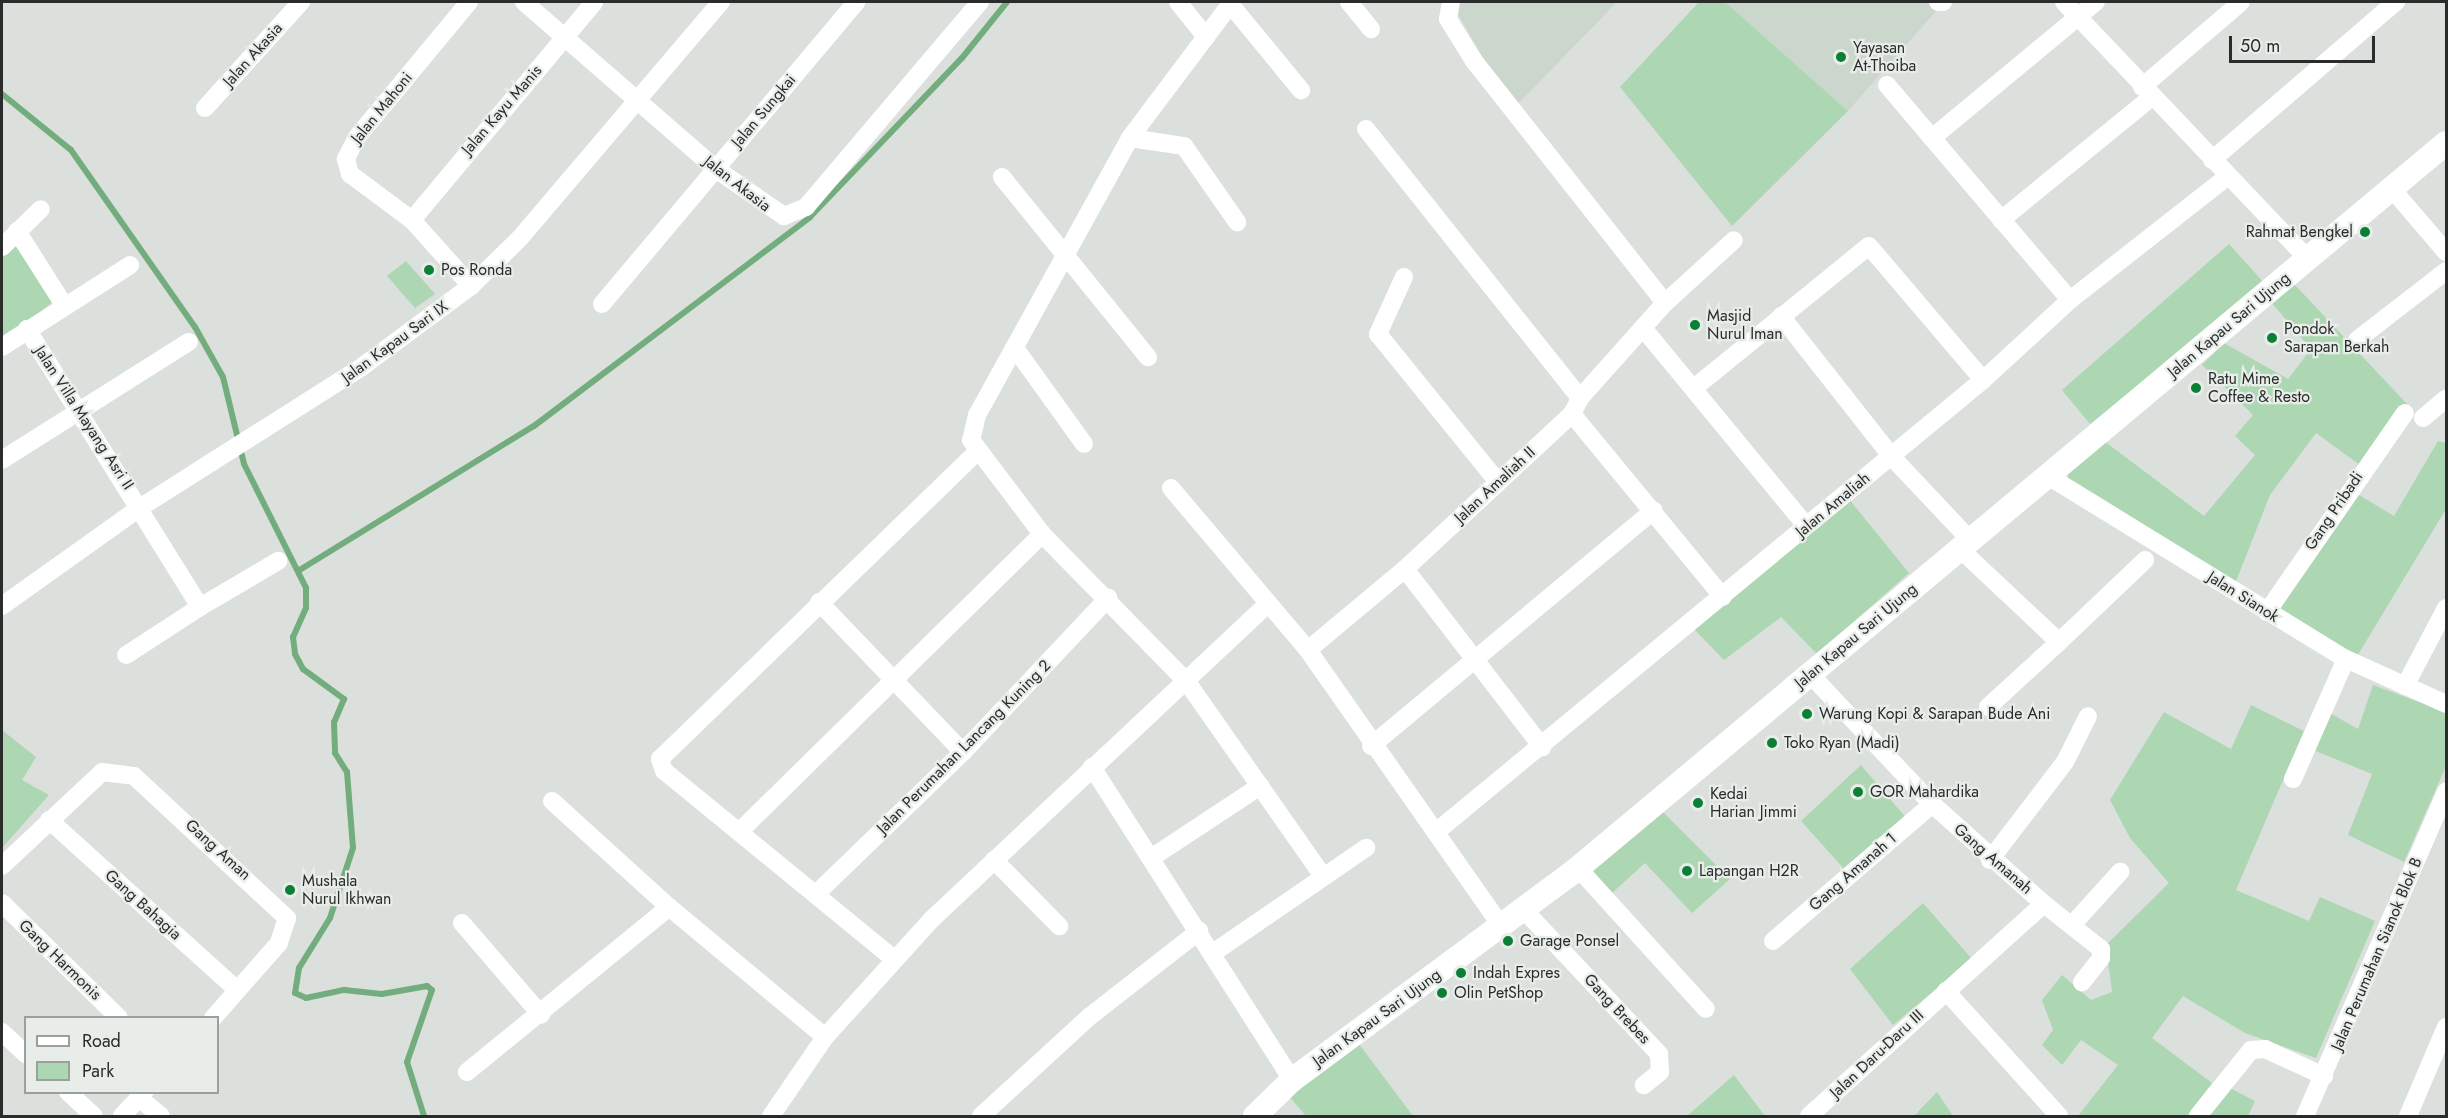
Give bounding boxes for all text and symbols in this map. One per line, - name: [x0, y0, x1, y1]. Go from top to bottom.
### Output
- street label: Jalan Akasia: [219, 19, 287, 91]
- scale bar: [2232, 24, 2378, 62]
- text: 50 m: [2240, 33, 2280, 59]
- place label: Yayasan At-Thoiba: [1853, 38, 1916, 76]
- marker: Yayasan At-Thoiba: [1834, 50, 1848, 64]
- street label: Jalan Kayu Manis: [458, 61, 546, 159]
- street label: Jalan Mahoni: [347, 68, 417, 148]
- street label: Jalan Sungkai: [728, 70, 800, 152]
- street label: Jalan Akasia: [700, 152, 774, 216]
- place label: Rahmat Bengkel: [2246, 222, 2353, 242]
- marker: Rahmat Bengkel: [2358, 225, 2372, 239]
- place label: Pos Ronda: [441, 260, 512, 280]
- marker: Pos Ronda: [422, 263, 436, 277]
- street label: Jalan Kapau Sari Ujung: [2164, 268, 2294, 382]
- street label: Jalan Kapau Sari IX: [338, 297, 452, 387]
- place label: Masjid Nurul Iman: [1707, 306, 1783, 344]
- marker: Masjid Nurul Iman: [1688, 318, 1702, 332]
- place label: Pondok Sarapan Berkah: [2284, 319, 2389, 357]
- marker: Pondok Sarapan Berkah: [2265, 331, 2279, 345]
- street label: Jalan Villa Mayang Asri II: [30, 342, 138, 494]
- place label: Ratu Mime Coffee & Resto: [2208, 369, 2310, 407]
- marker: Ratu Mime Coffee & Resto: [2189, 381, 2203, 395]
- street label: Jalan Amaliah II: [1451, 443, 1539, 527]
- street label: Jalan Amaliah: [1792, 468, 1874, 542]
- street label: Gang Pribadi: [2301, 468, 2367, 554]
- street label: Jalan Sianok: [2204, 567, 2282, 627]
- street label: Jalan Kapau Sari Ujung: [1791, 579, 1921, 693]
- street label: Jalan Perumahan Lancang Kuning 2: [873, 656, 1055, 838]
- place label: Warung Kopi & Sarapan Bude Ani: [1819, 704, 2050, 724]
- marker: Warung Kopi & Sarapan Bude Ani: [1800, 707, 1814, 721]
- place label: Toko Ryan (Madi): [1784, 733, 1900, 753]
- marker: Toko Ryan (Madi): [1765, 736, 1779, 750]
- place label: GOR Mahardika: [1870, 782, 1979, 802]
- place label: Kedai Harian Jimmi: [1710, 784, 1797, 822]
- marker: GOR Mahardika: [1851, 785, 1865, 799]
- marker: Kedai Harian Jimmi: [1691, 796, 1705, 810]
- street label: Gang Aman: [181, 816, 255, 884]
- street label: Gang Amanah: [1950, 820, 2036, 898]
- street label: Gang Amanah 1: [1805, 829, 1901, 915]
- street label: Jalan Perumahan Sianok Blok B: [2328, 855, 2426, 1053]
- place label: Lapangan H2R: [1699, 861, 1799, 881]
- marker: Lapangan H2R: [1680, 864, 1694, 878]
- street label: Gang Bahagia: [101, 866, 185, 944]
- place label: Mushala Nurul Ikhwan: [302, 871, 391, 909]
- marker: Mushala Nurul Ikhwan: [283, 883, 297, 897]
- street label: Gang Harmonis: [15, 916, 105, 1004]
- place label: Garage Ponsel: [1520, 931, 1619, 951]
- marker: Garage Ponsel: [1501, 934, 1515, 948]
- place label: Indah Expres: [1473, 963, 1560, 983]
- street label: Jalan Kapau Sari Ujung: [1309, 965, 1445, 1071]
- marker: Indah Expres: [1454, 966, 1468, 980]
- street label: Gang Brebes: [1580, 970, 1654, 1048]
- place label: Olin PetShop: [1454, 983, 1543, 1003]
- marker: Olin PetShop: [1435, 986, 1449, 1000]
- street label: Jalan Daru-Daru III: [1826, 1006, 1928, 1102]
- legend: [24, 1016, 219, 1094]
- text: Road: [82, 1028, 121, 1054]
- text: Park: [82, 1058, 114, 1084]

